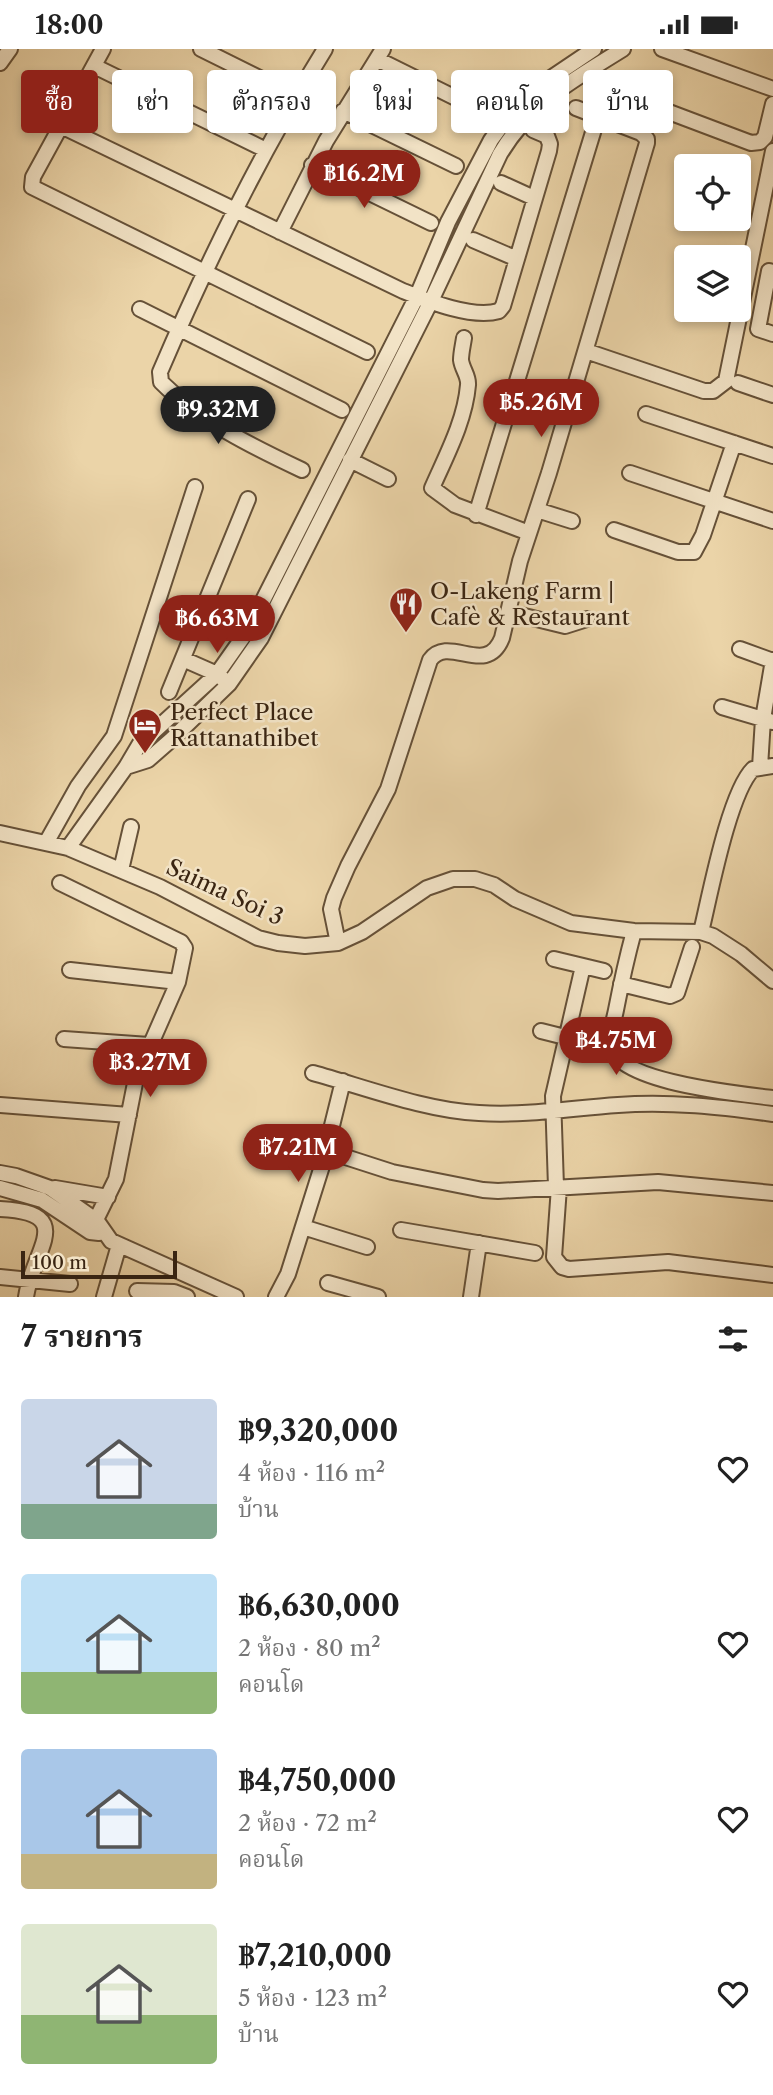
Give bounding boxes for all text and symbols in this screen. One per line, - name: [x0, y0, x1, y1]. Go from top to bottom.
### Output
- text: 18:00: [35, 9, 104, 41]
- chip: ซื้อ: [21, 70, 98, 133]
- chip: เช่า: [112, 70, 193, 133]
- chip: ตัวกรอง: [207, 70, 336, 133]
- chip: ใหม่: [350, 70, 437, 133]
- chip: คอนโด: [451, 70, 569, 133]
- chip: บ้าน: [583, 70, 673, 133]
- pin: ฿16.2M: [307, 151, 421, 210]
- map controls: [674, 154, 751, 322]
- button: locate: [674, 154, 751, 231]
- text: ฿16.2M: [323, 159, 405, 187]
- button: layers: [674, 245, 751, 322]
- pin: ฿5.26M: [484, 379, 598, 439]
- pin: ฿9.32M: [161, 387, 275, 446]
- text: ฿5.26M: [499, 388, 583, 416]
- text: ฿9.32M: [176, 395, 260, 423]
- place label: O-Lakeng Farm | Cafè & Restaurant: [430, 577, 630, 631]
- restaurant icon: O-Lakeng Farm | Cafè & Restaurant: [387, 585, 425, 634]
- pin: ฿6.63M: [160, 595, 274, 655]
- text: ฿6.63M: [175, 604, 259, 632]
- place label: Perfect Place Rattanathibet: [170, 698, 318, 752]
- hotel icon: Perfect Place Rattanathibet: [126, 706, 164, 755]
- street label: Saima Soi 3: [162, 853, 288, 931]
- pin: ฿4.75M: [559, 1017, 673, 1077]
- text: ฿4.75M: [575, 1026, 657, 1054]
- pin: ฿3.27M: [93, 1039, 207, 1099]
- text: ฿3.27M: [109, 1048, 191, 1076]
- pin: ฿7.21M: [241, 1125, 355, 1184]
- text: ฿7.21M: [259, 1133, 337, 1161]
- scale bar: [21, 1248, 177, 1280]
- text: 100 m: [32, 1251, 87, 1274]
- text: 7 รายการ: [21, 1318, 143, 1355]
- icon: filters: [714, 1320, 752, 1358]
- text: ฿9,320,000: [238, 1412, 398, 1449]
- icon: home: [77, 1427, 161, 1511]
- icon: heart: [714, 1450, 752, 1488]
- text: 4 ห้อง · 116 m²: [238, 1459, 385, 1487]
- text: บ้าน: [238, 1495, 279, 1523]
- text: ฿6,630,000: [238, 1587, 400, 1624]
- icon: home: [77, 1602, 161, 1686]
- icon: heart: [714, 1625, 752, 1663]
- text: 2 ห้อง · 80 m²: [238, 1634, 381, 1662]
- text: คอนโด: [238, 1670, 305, 1698]
- text: ฿4,750,000: [238, 1762, 396, 1799]
- icon: home: [77, 1777, 161, 1861]
- icon: heart: [714, 1800, 752, 1838]
- text: 2 ห้อง · 72 m²: [238, 1809, 377, 1837]
- text: คอนโด: [238, 1845, 305, 1873]
- text: ฿7,210,000: [238, 1937, 392, 1974]
- icon: home: [77, 1952, 161, 2036]
- icon: heart: [714, 1975, 752, 2013]
- text: 5 ห้อง · 123 m²: [238, 1984, 387, 2012]
- text: บ้าน: [238, 2020, 279, 2048]

